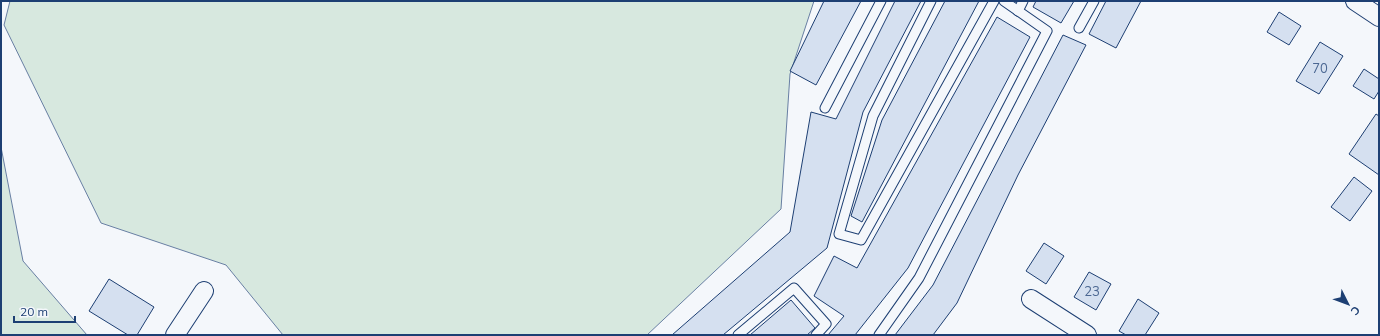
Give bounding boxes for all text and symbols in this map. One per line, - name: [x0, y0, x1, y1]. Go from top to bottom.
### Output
- house number: 70: [1312, 60, 1328, 76]
- house number: 23: [1084, 283, 1100, 299]
- north arrow: [1328, 284, 1368, 324]
- scale bar: [14, 298, 75, 324]
- text: С: [1347, 303, 1363, 319]
- text: 20 m: [20, 304, 48, 319]

